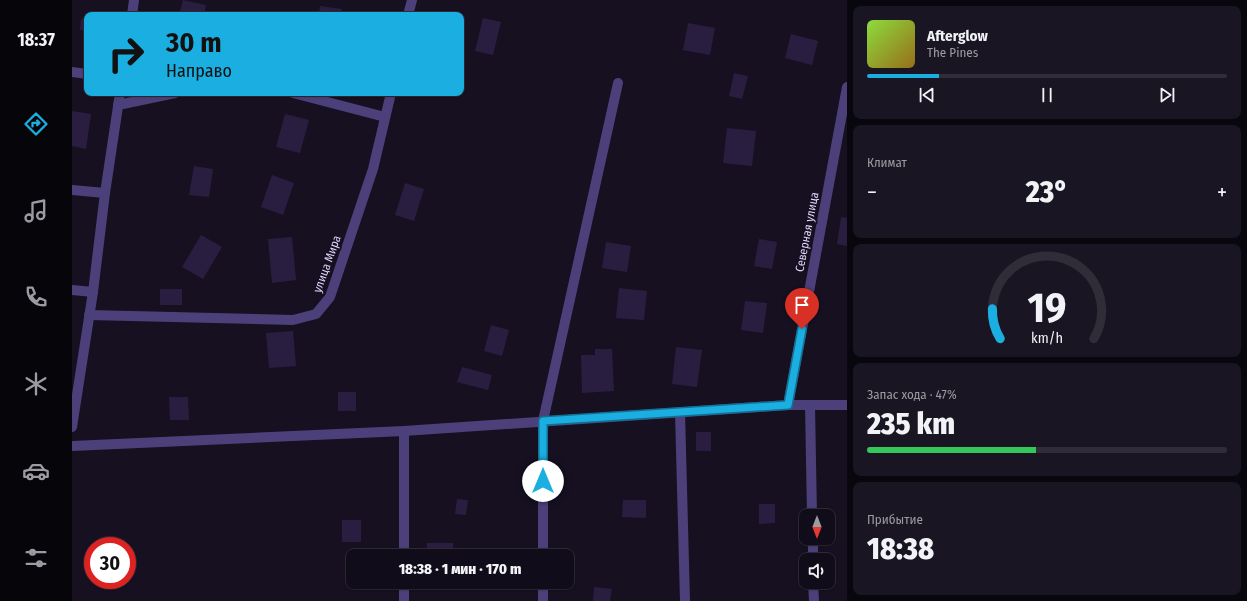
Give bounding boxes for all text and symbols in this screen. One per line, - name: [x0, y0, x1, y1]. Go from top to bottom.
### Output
- text: 30 m: [166, 26, 222, 59]
- text: Afterglow: [927, 27, 988, 45]
- icon: right: [100, 28, 152, 80]
- text: 18:37: [17, 29, 55, 51]
- text: The Pines: [927, 45, 978, 60]
- text: Направо: [166, 60, 232, 82]
- icon: previous: [916, 84, 938, 106]
- icon: pause: [1036, 84, 1058, 106]
- icon: next: [1156, 84, 1178, 106]
- icon: directions: [22, 110, 50, 138]
- text: Климат: [867, 155, 907, 170]
- text: 23°: [1026, 174, 1068, 210]
- text: −: [867, 179, 877, 206]
- text: +: [1217, 179, 1227, 206]
- street label: Северная улица: [792, 191, 822, 273]
- icon: music: [22, 197, 50, 225]
- street label: улица Мира: [310, 233, 344, 295]
- text: 19: [1027, 282, 1067, 332]
- icon: phone: [22, 283, 50, 311]
- pin: [785, 288, 819, 329]
- icon: arrive: [791, 294, 813, 316]
- text: km/h: [1031, 329, 1063, 346]
- icon: climate: [22, 370, 50, 398]
- text: Запас хода · 47%: [867, 387, 957, 402]
- text: 235 km: [867, 406, 955, 442]
- icon: car: [22, 457, 50, 485]
- position arrow: [522, 460, 564, 502]
- north arrow: [799, 509, 835, 545]
- map controls: [799, 509, 835, 589]
- text: Прибытие: [867, 512, 923, 527]
- text: 18:38: [867, 531, 934, 567]
- speed limit sign: 30: [84, 537, 136, 589]
- icon: filters: [22, 544, 50, 572]
- button: sound: [799, 553, 835, 589]
- text: 18:38 · 1 мин · 170 m: [399, 560, 521, 578]

